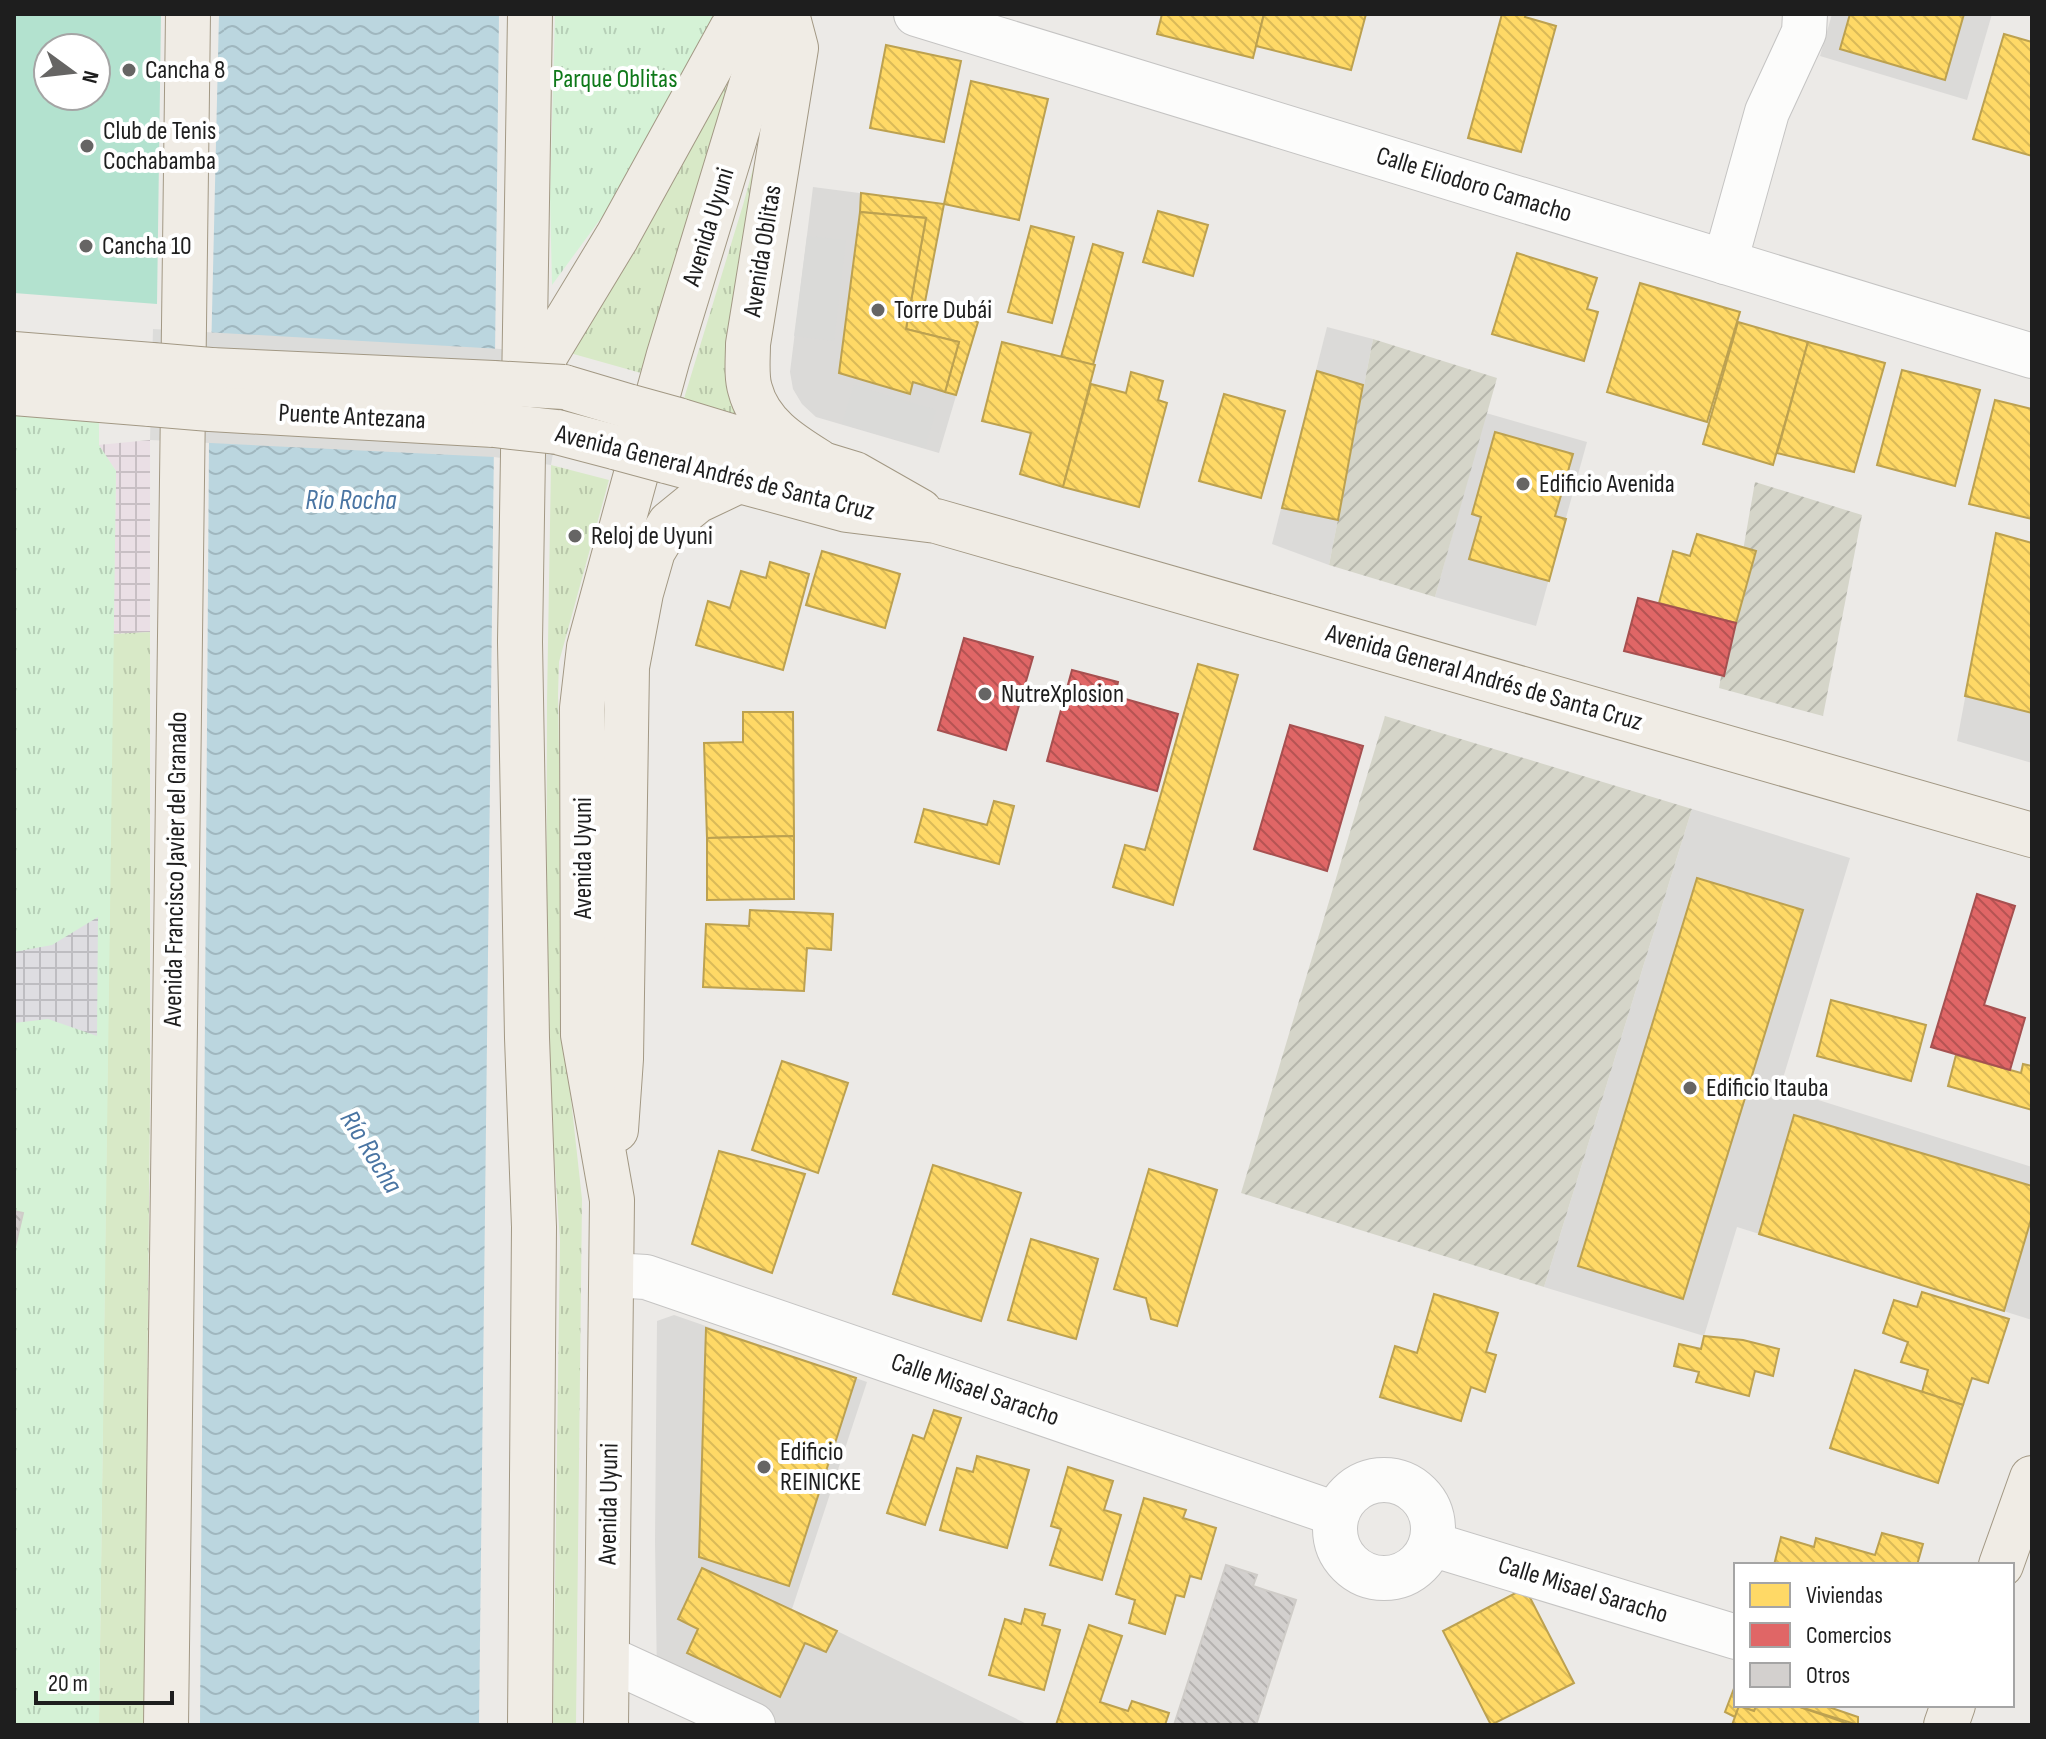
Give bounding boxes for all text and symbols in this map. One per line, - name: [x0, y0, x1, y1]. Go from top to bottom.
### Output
- north arrow: [32, 32, 112, 112]
- place label: Cancha 8: [145, 55, 225, 86]
- marker: Cancha 8: [120, 61, 138, 79]
- park label: Parque Oblitas: [553, 64, 677, 95]
- text: N: [75, 68, 104, 86]
- place label: Club de Tenis Cochabamba: [103, 116, 216, 177]
- marker: Club de Tenis Cochabamba: [78, 137, 96, 155]
- street label: Calle Eliodoro Camacho: [1372, 141, 1576, 229]
- street label: Avenida Uyuni: [676, 164, 742, 291]
- street label: Avenida Oblitas: [737, 183, 789, 320]
- place label: Cancha 10: [102, 231, 192, 262]
- marker: Cancha 10: [77, 237, 95, 255]
- place label: Torre Dubái: [894, 295, 992, 326]
- marker: Torre Dubái: [869, 301, 887, 319]
- street label: Puente Antezana: [278, 398, 426, 436]
- street label: Avenida General Andrés de Santa Cruz: [551, 418, 878, 528]
- place label: Edificio Avenida: [1539, 469, 1675, 500]
- marker: Edificio Avenida: [1514, 475, 1532, 493]
- water label: Río Rocha: [305, 484, 397, 517]
- place label: Reloj de Uyuni: [591, 521, 713, 552]
- marker: Reloj de Uyuni: [566, 527, 584, 545]
- street label: Avenida General Andrés de Santa Cruz: [1321, 618, 1646, 738]
- place label: NutreXplosion: [1001, 679, 1124, 710]
- marker: NutreXplosion: [976, 685, 994, 703]
- street label: Avenida Francisco Javier del Granado: [158, 711, 194, 1028]
- street label: Avenida Uyuni: [568, 797, 599, 920]
- place label: Edificio Itauba: [1706, 1073, 1828, 1104]
- marker: Edificio Itauba: [1681, 1079, 1699, 1097]
- water label: Río Rocha: [333, 1105, 410, 1200]
- street label: Calle Misael Saracho: [887, 1347, 1063, 1433]
- place label: Edificio REINICKE: [780, 1437, 861, 1498]
- street label: Avenida Uyuni: [592, 1443, 626, 1566]
- marker: Edificio REINICKE: [755, 1458, 773, 1476]
- street label: Calle Misael Saracho: [1494, 1549, 1672, 1631]
- legend: [1734, 1563, 2014, 1707]
- text: Viviendas: [1806, 1581, 1883, 1610]
- text: Comercios: [1806, 1621, 1892, 1650]
- scale bar: [36, 1655, 172, 1705]
- text: Otros: [1806, 1661, 1850, 1690]
- text: 20 m: [48, 1669, 88, 1698]

